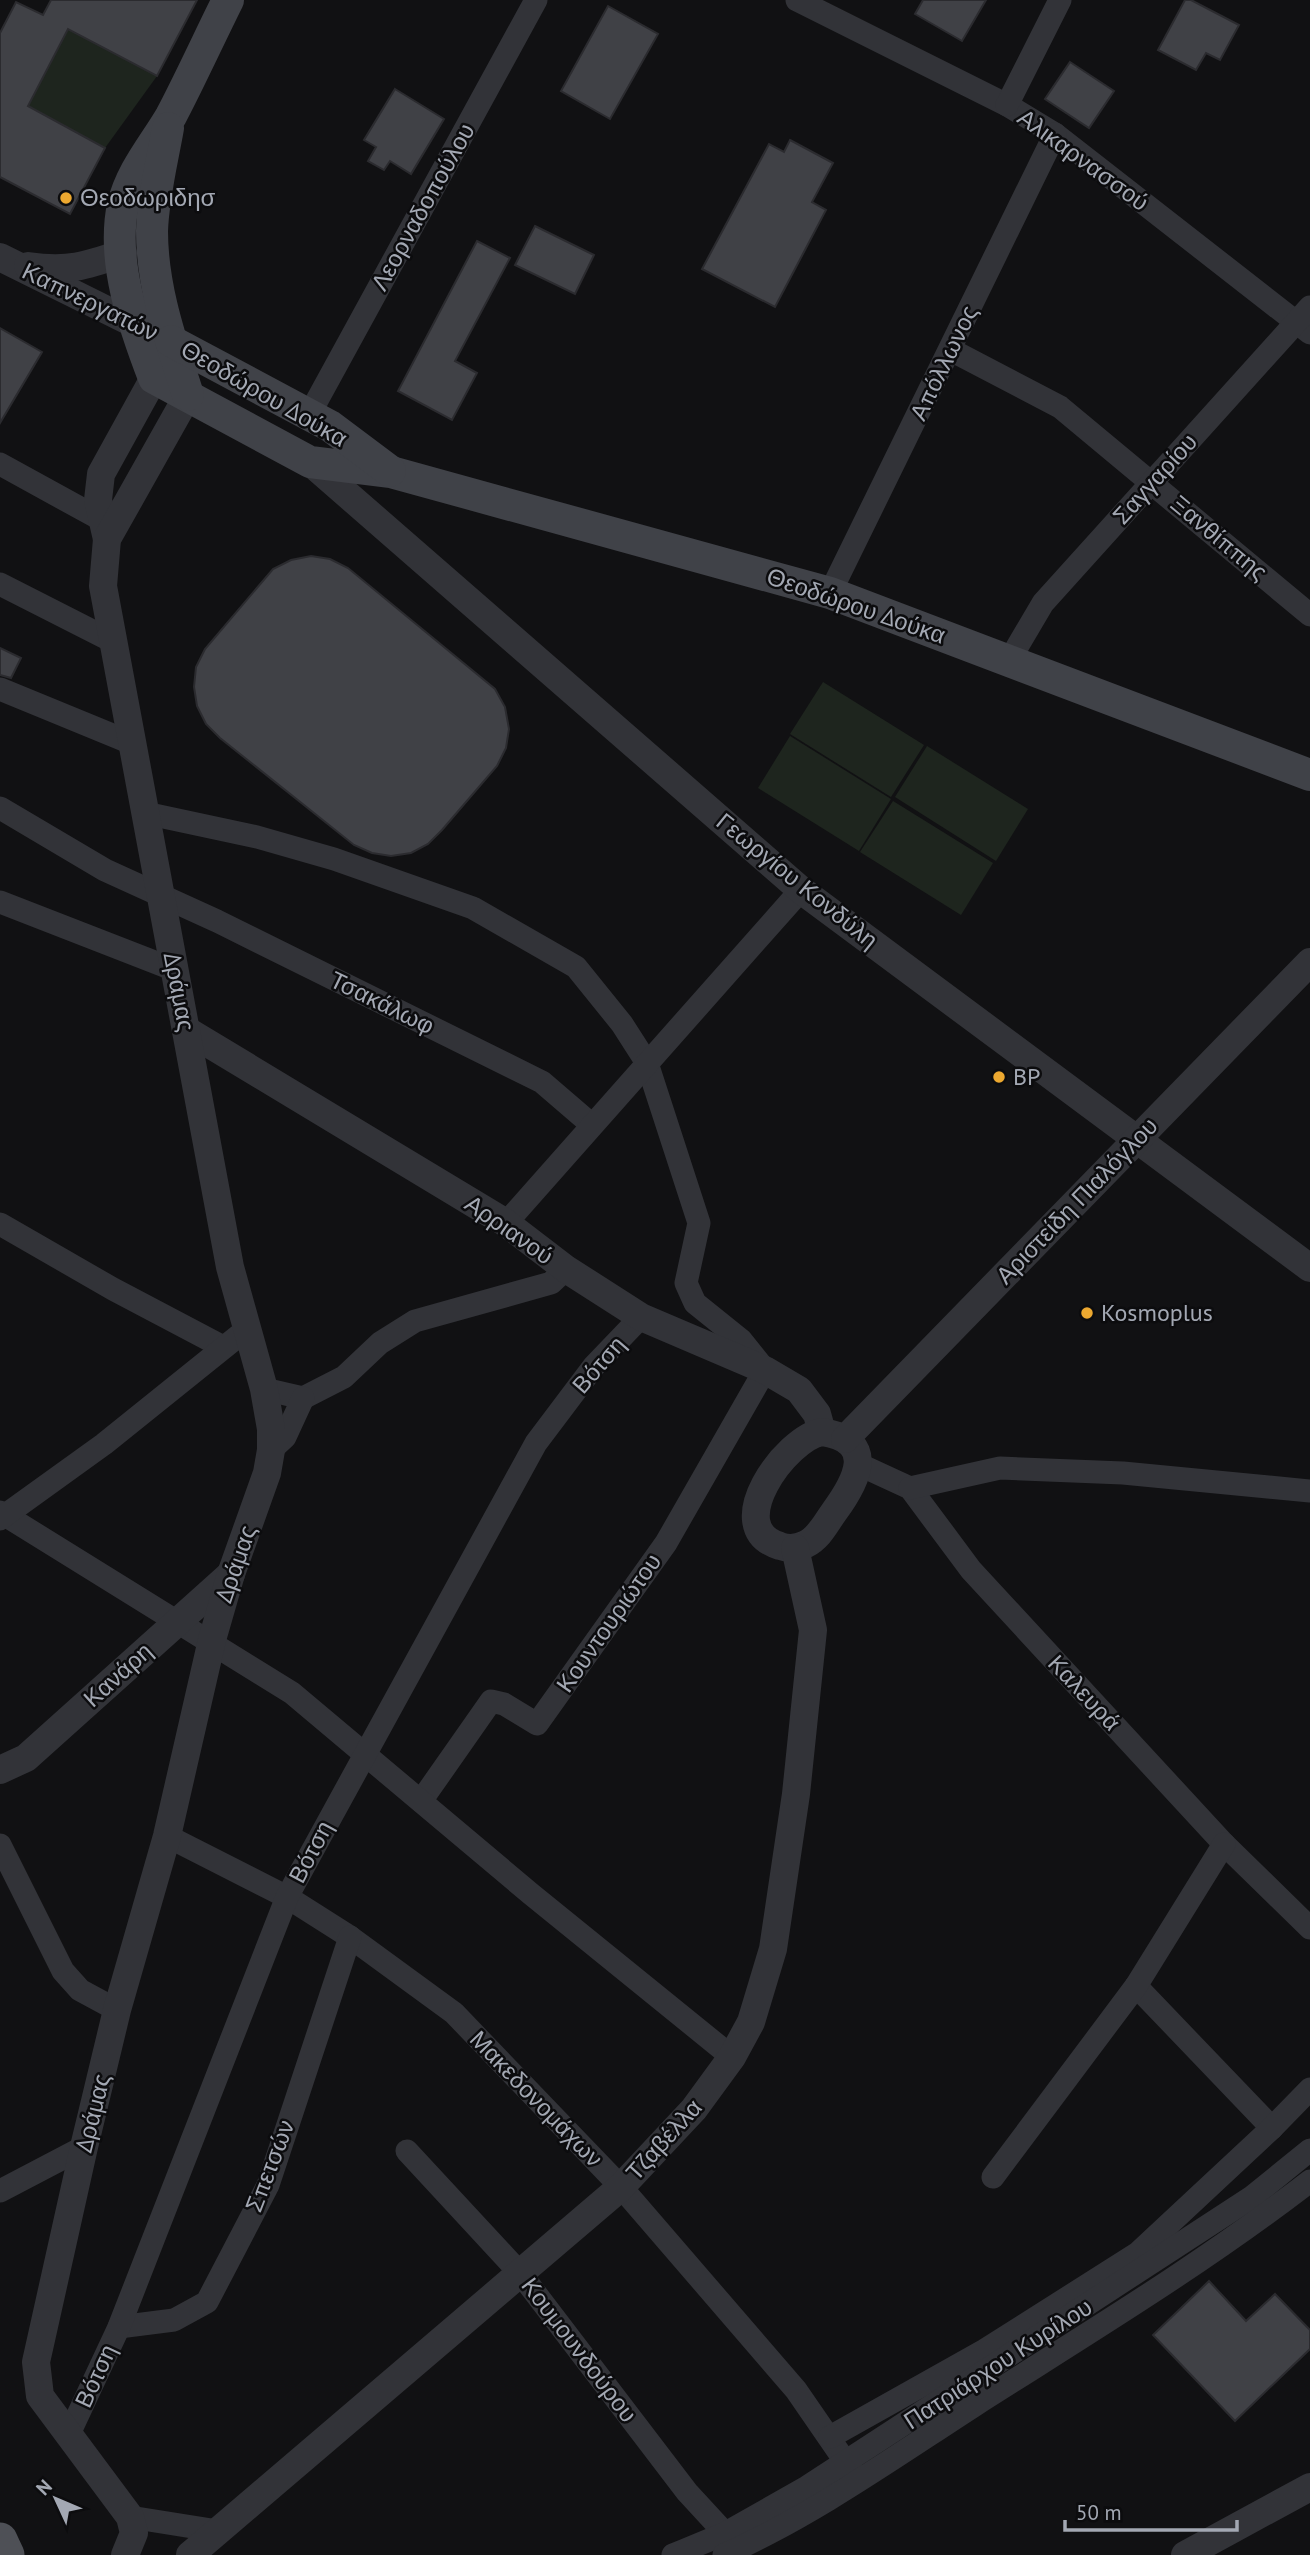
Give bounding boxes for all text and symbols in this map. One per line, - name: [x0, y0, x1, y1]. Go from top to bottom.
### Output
- street label: Αλικαρνασσού: [1012, 102, 1155, 218]
- street label: Λεορναδοπούλου: [364, 118, 481, 296]
- place label: Θεοδωριδησ: [80, 182, 216, 213]
- marker: Θεοδωριδησ: [58, 190, 74, 206]
- street label: Καπνεργατών: [17, 255, 163, 348]
- street label: Απόλλωνος: [902, 300, 985, 425]
- street label: Θεοδώρου Δούκα: [176, 333, 353, 454]
- street label: Σαγγαρίου: [1106, 427, 1204, 531]
- street label: Ξανθίππης: [1165, 488, 1274, 587]
- street label: Θεοδώρου Δούκα: [763, 560, 950, 651]
- street label: Γεωργίου Κονδύλη: [710, 806, 885, 955]
- street label: Δράμας: [157, 950, 202, 1034]
- street label: Τσακάλωφ: [325, 964, 439, 1041]
- place label: BP: [1013, 1061, 1040, 1092]
- marker: BP: [991, 1069, 1007, 1085]
- street label: Αριστείδη Πιαλόγλου: [989, 1111, 1164, 1291]
- street label: Αρριανού: [459, 1188, 560, 1271]
- place label: Kosmoplus: [1101, 1297, 1213, 1328]
- marker: Kosmoplus: [1079, 1305, 1095, 1321]
- street label: Βότση: [565, 1329, 632, 1400]
- street label: Δράμας: [208, 1521, 263, 1607]
- street label: Κουντουριώτου: [549, 1547, 668, 1698]
- street label: Κανάρη: [77, 1636, 159, 1714]
- street label: Καλευρά: [1041, 1648, 1127, 1737]
- street label: Βότση: [281, 1815, 340, 1888]
- street label: Μακεδονομάχων: [463, 2024, 609, 2174]
- street label: Δράμας: [68, 2070, 117, 2155]
- street label: Τζαβέλλα: [619, 2092, 709, 2187]
- street label: Σπετσών: [238, 2115, 301, 2216]
- street label: Κουμουνδούρου: [515, 2271, 644, 2428]
- street label: Πατριάρχου Κυρίλου: [898, 2291, 1098, 2436]
- street label: Βότση: [67, 2339, 124, 2412]
- north arrow: [21, 2464, 91, 2534]
- text: N: [31, 2474, 57, 2500]
- scale bar: [1065, 2488, 1236, 2532]
- text: 50 m: [1076, 2499, 1122, 2526]

